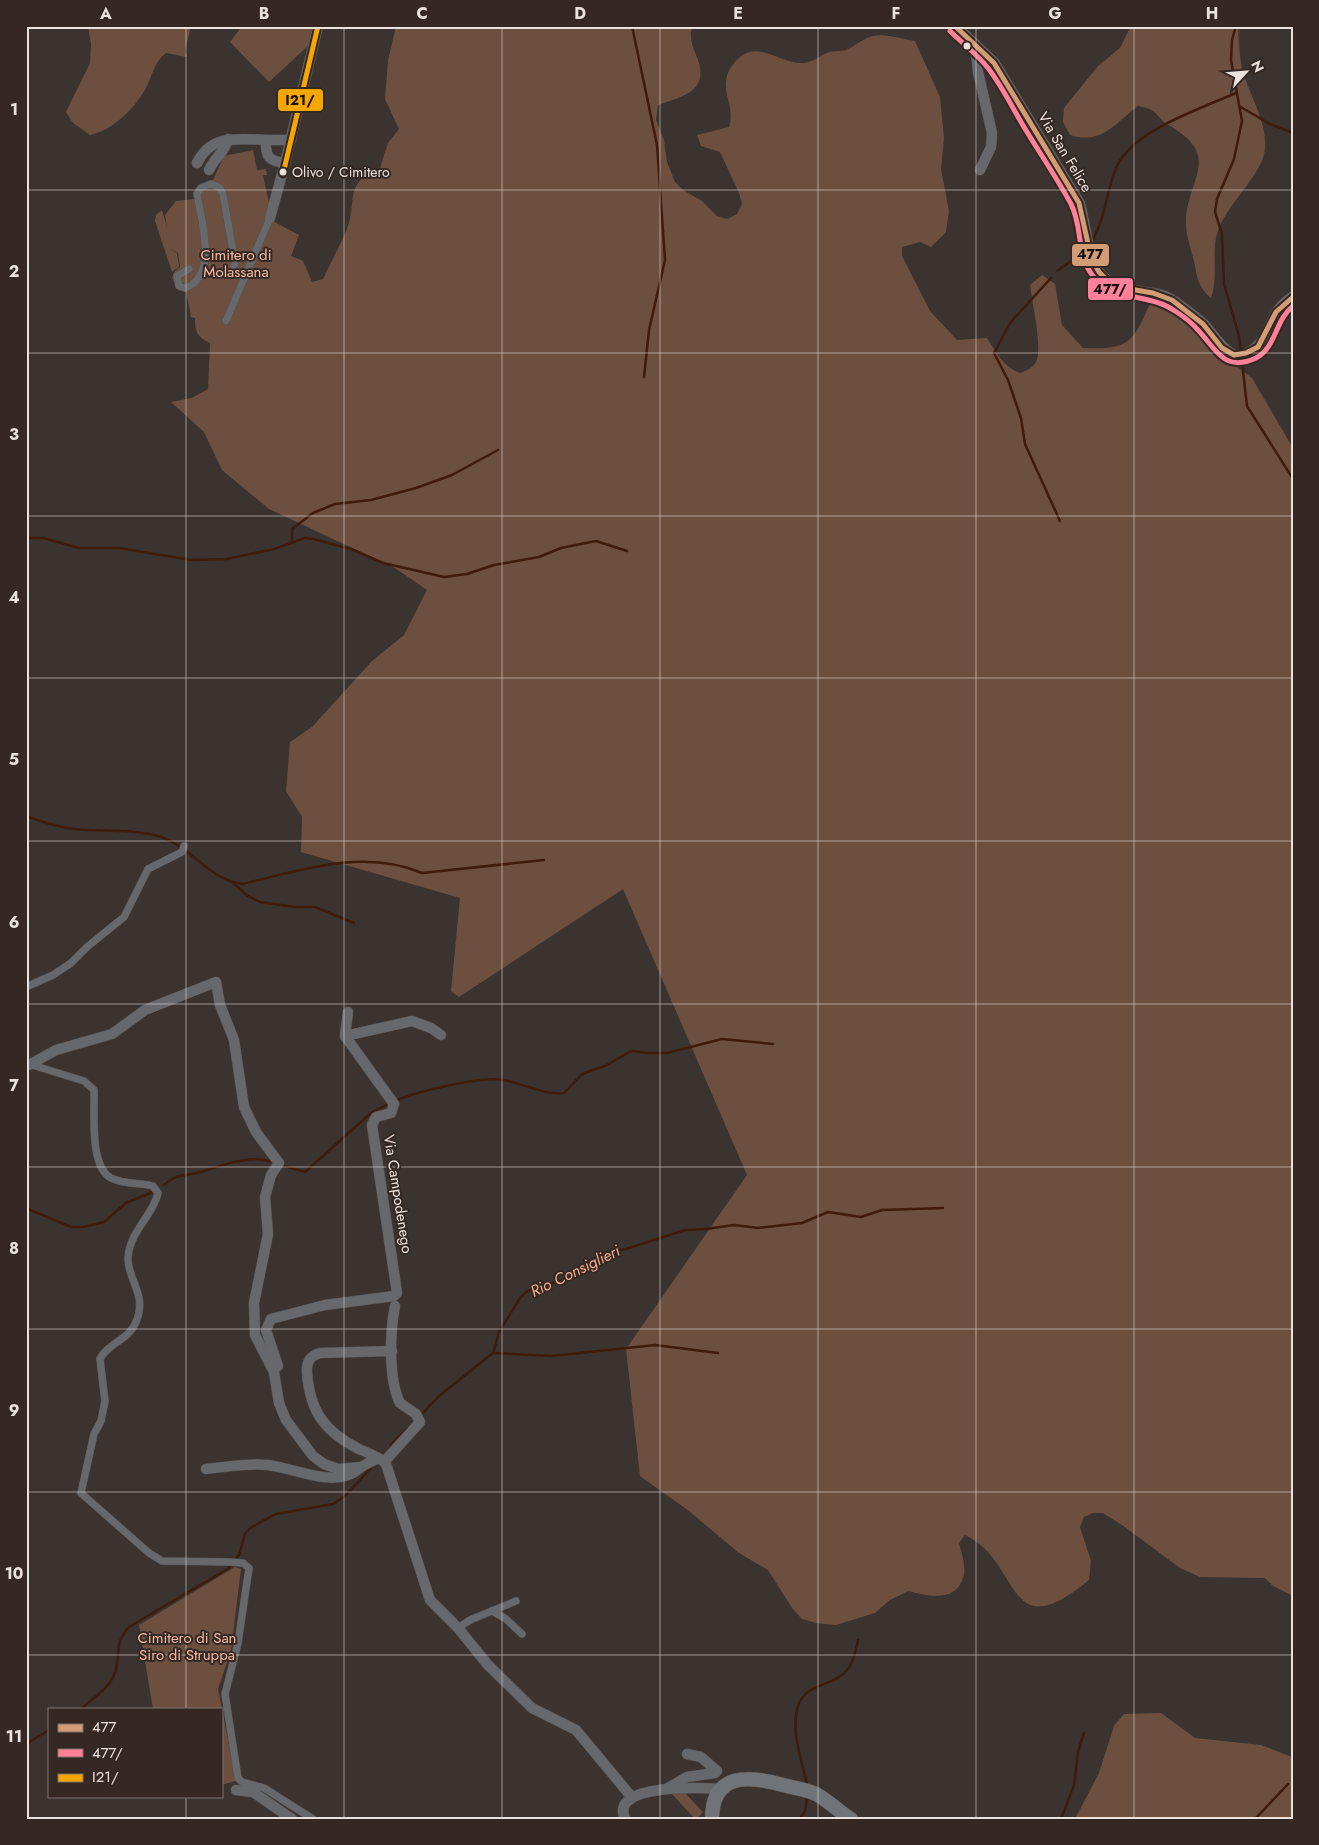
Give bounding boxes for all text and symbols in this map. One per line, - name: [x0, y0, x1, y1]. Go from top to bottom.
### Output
- text: A: [99, 2, 112, 25]
- text: B: [259, 2, 269, 25]
- text: C: [416, 2, 428, 25]
- text: D: [574, 2, 586, 25]
- text: E: [733, 2, 743, 25]
- text: F: [892, 2, 900, 25]
- text: G: [1048, 2, 1062, 25]
- text: H: [1206, 2, 1218, 25]
- unlabelled marker: [962, 41, 972, 51]
- north arrow: [1222, 48, 1272, 98]
- text: N: [1246, 57, 1269, 76]
- line badge: I21/: [277, 88, 324, 112]
- text: I21/: [285, 90, 315, 110]
- text: 1: [10, 98, 18, 121]
- street label: Via San Felice: [1032, 108, 1098, 197]
- place label: Olivo / Cimitero: [292, 162, 390, 182]
- marker: Olivo / Cimitero: [278, 167, 288, 177]
- line badge: 477: [1071, 243, 1110, 267]
- park label: Cimitero di Molassana: [200, 244, 272, 283]
- text: 477: [1077, 244, 1104, 264]
- text: 2: [9, 260, 19, 283]
- line badge: 477/: [1087, 277, 1134, 301]
- text: 477/: [1093, 279, 1127, 299]
- text: 3: [9, 423, 19, 446]
- text: 4: [8, 586, 20, 609]
- text: 5: [9, 748, 19, 771]
- text: 6: [9, 911, 19, 934]
- text: 7: [9, 1074, 19, 1097]
- street label: Via Campodenego: [378, 1133, 418, 1255]
- text: 8: [9, 1237, 19, 1260]
- water label: Rio Consiglieri: [526, 1239, 625, 1303]
- text: 9: [9, 1399, 19, 1422]
- text: 10: [5, 1562, 23, 1585]
- park label: Cimitero di San Siro di Struppa: [138, 1627, 236, 1666]
- legend: [48, 1708, 222, 1798]
- text: 477: [92, 1716, 117, 1738]
- text: 11: [6, 1725, 22, 1748]
- text: 477/: [92, 1742, 123, 1764]
- text: I21/: [92, 1766, 119, 1788]

